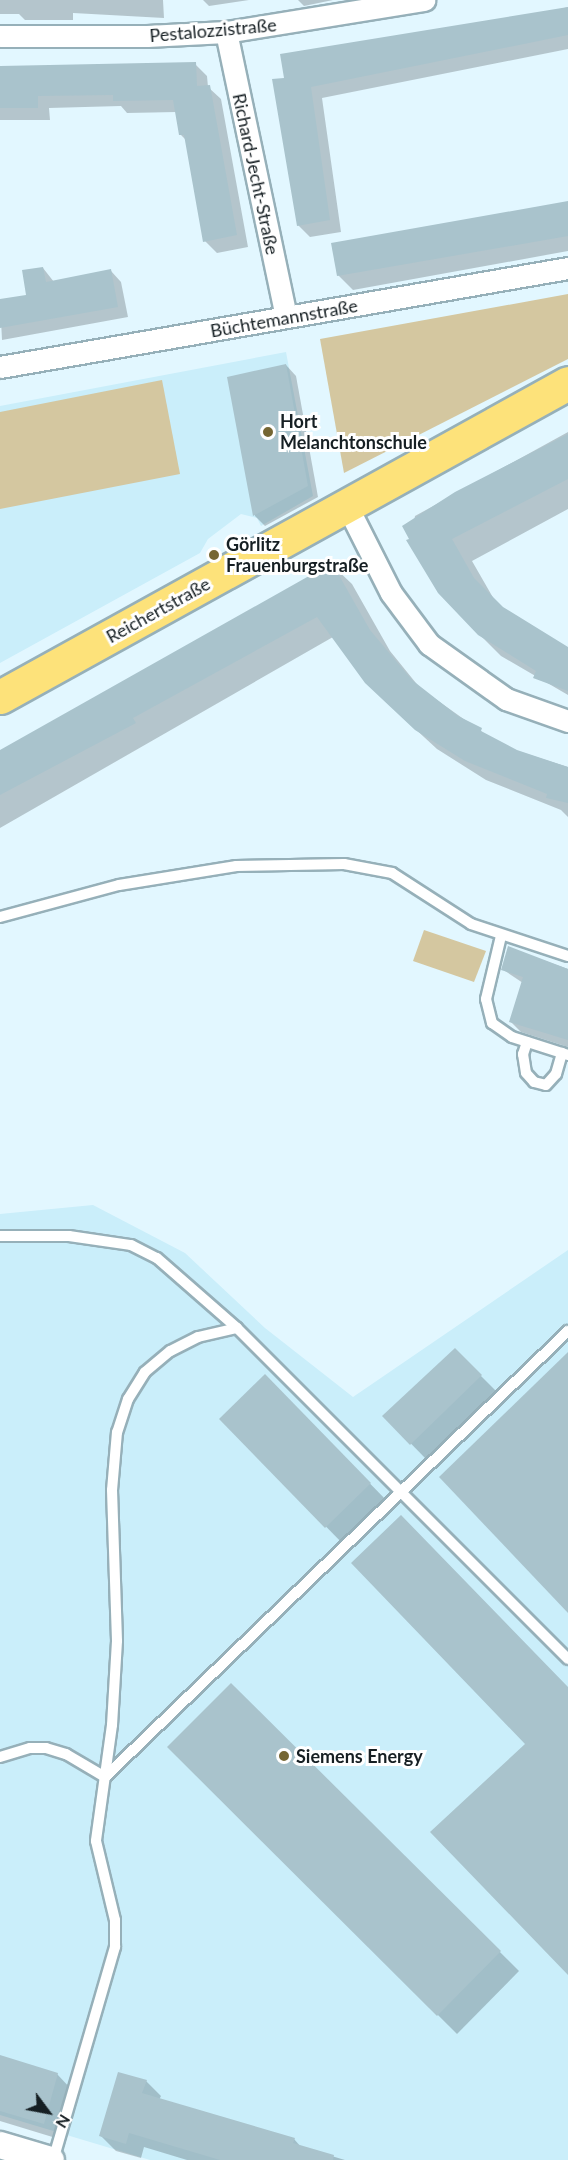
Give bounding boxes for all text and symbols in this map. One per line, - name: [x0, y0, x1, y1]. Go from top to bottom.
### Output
- street label: Pestalozzistraße: [149, 14, 277, 46]
- street label: Richard-Jecht-Straße: [228, 91, 284, 257]
- street label: Büchtemannstraße: [209, 294, 359, 342]
- place label: Hort Melanchtonschule: [280, 411, 427, 454]
- marker: Hort Melanchtonschule: [261, 425, 275, 439]
- place label: Görlitz Frauenburgstraße: [226, 534, 368, 576]
- marker: Görlitz Frauenburgstraße: [207, 548, 221, 562]
- street label: Reichertstraße: [102, 573, 214, 647]
- place label: Siemens Energy: [296, 1745, 423, 1767]
- marker: Siemens Energy: [277, 1749, 291, 1763]
- north arrow: [18, 2082, 78, 2142]
- text: N: [52, 2112, 75, 2132]

